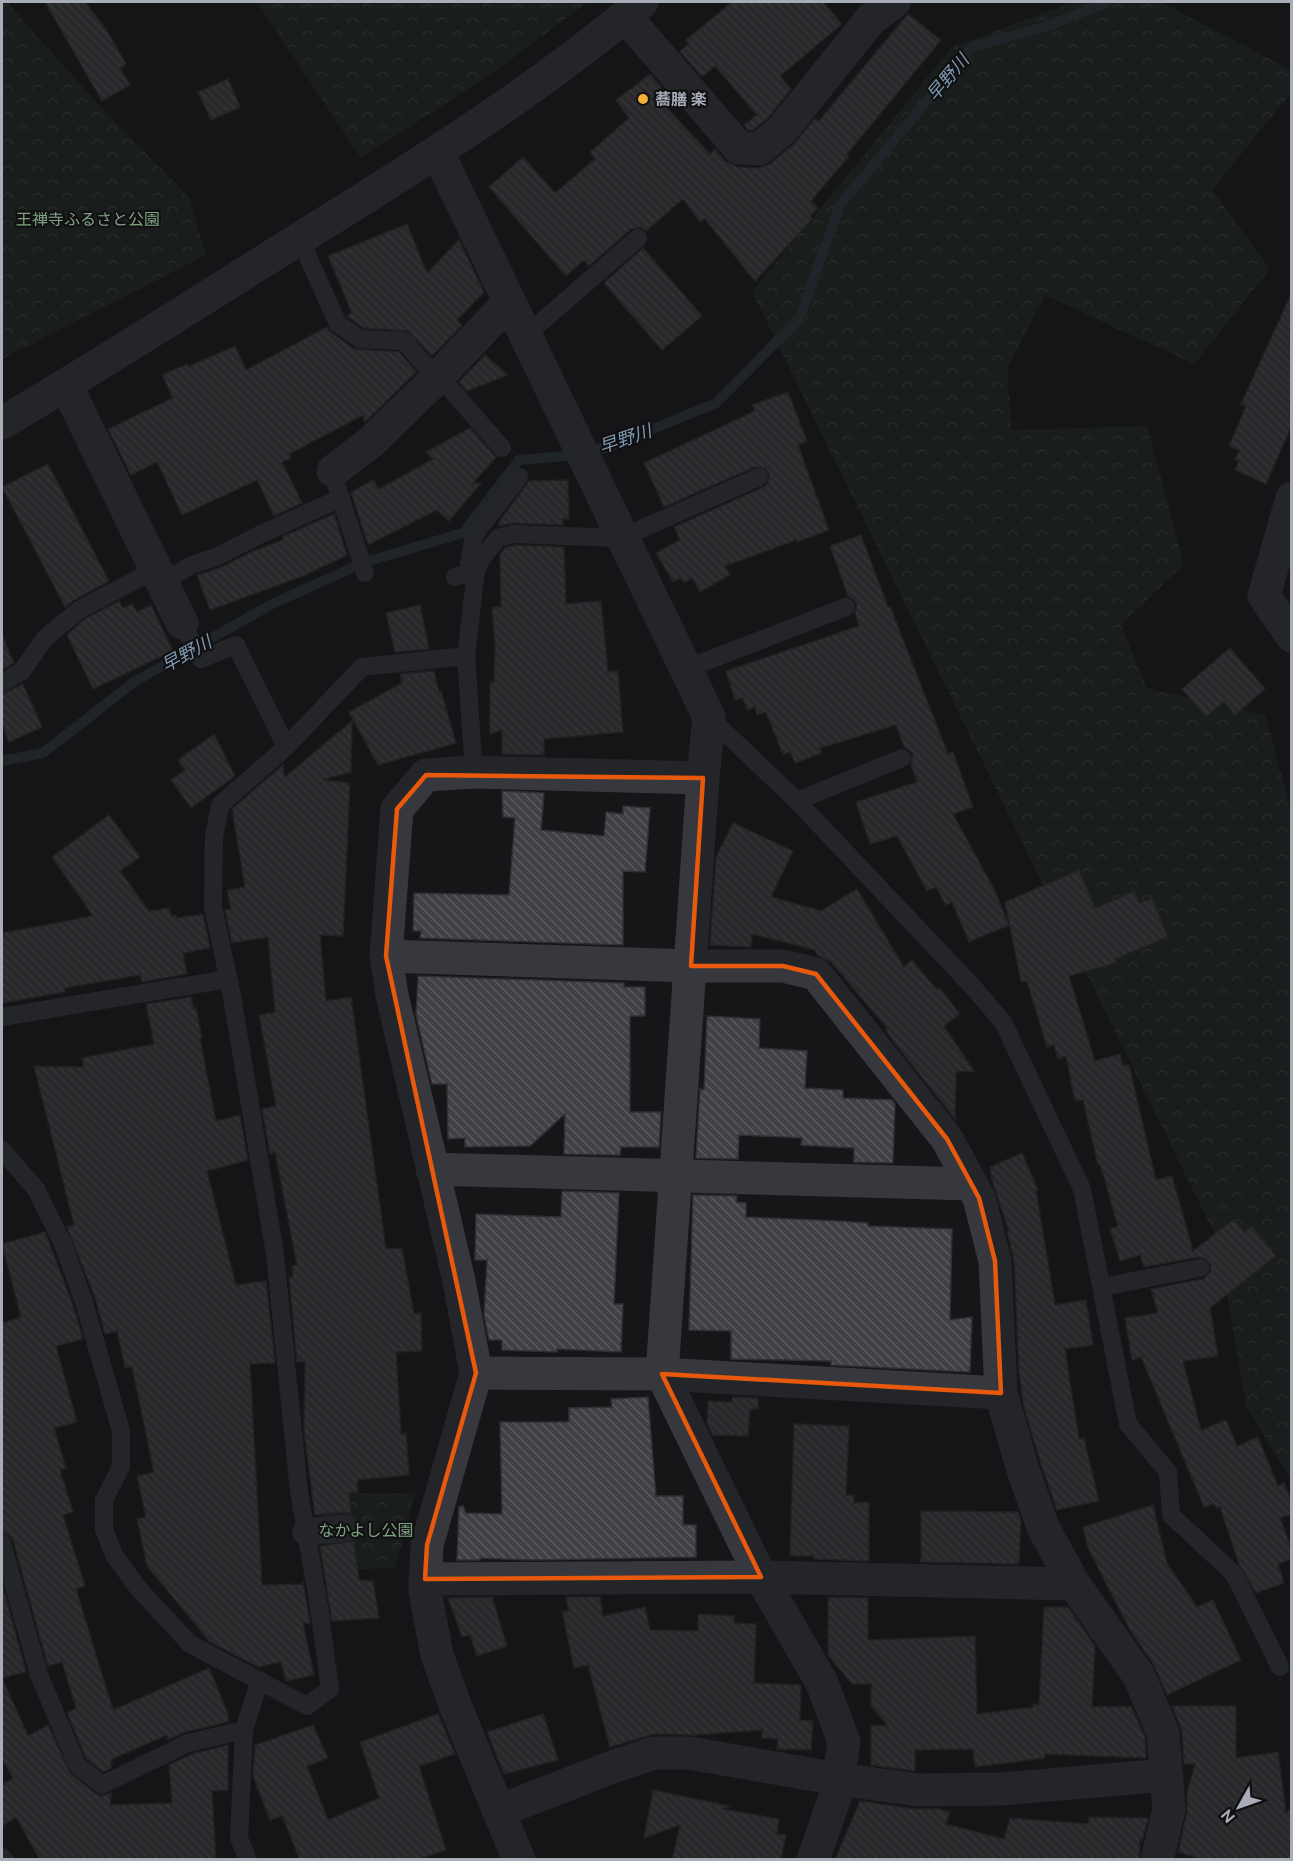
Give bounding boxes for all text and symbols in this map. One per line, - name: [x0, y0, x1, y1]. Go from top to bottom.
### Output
- water label: 早野川: [922, 48, 973, 104]
- place label: 蕎膳 楽: [655, 90, 707, 108]
- marker: 蕎膳 楽: [636, 92, 650, 106]
- park label: 王禅寺ふるさと公園: [16, 210, 160, 228]
- water label: 早野川: [596, 419, 656, 456]
- water label: 早野川: [158, 630, 216, 675]
- park label: なかよし公園: [318, 1521, 414, 1539]
- north arrow: [1209, 1777, 1269, 1837]
- text: N: [1217, 1806, 1238, 1827]

